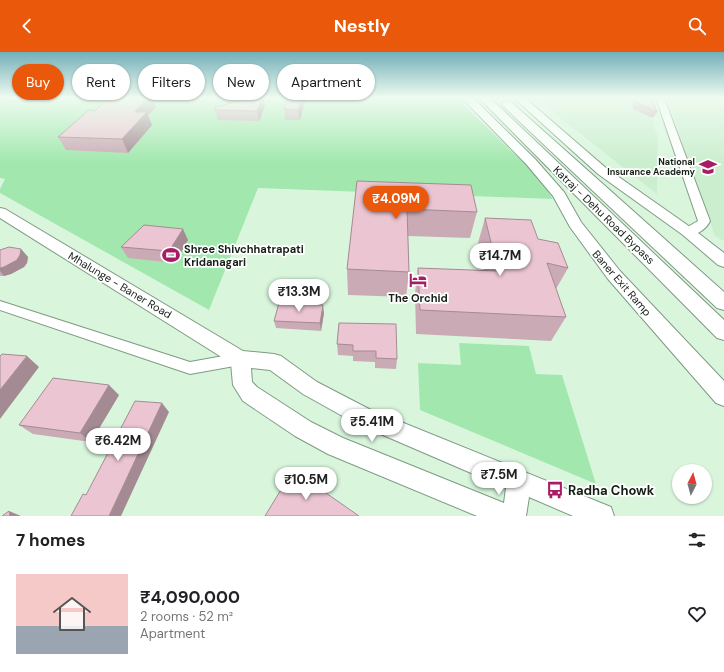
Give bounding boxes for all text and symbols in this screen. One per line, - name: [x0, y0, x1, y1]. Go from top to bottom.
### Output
- text: Nestly: [334, 14, 390, 38]
- icon: back: [16, 15, 38, 37]
- icon: search: [686, 15, 708, 37]
- chip: Buy: [12, 64, 64, 100]
- chip: Rent: [72, 64, 130, 100]
- chip: Filters: [138, 64, 205, 100]
- chip: New: [213, 64, 269, 100]
- chip: Apartment: [277, 64, 375, 100]
- place label: National Insurance Academy: [607, 156, 696, 178]
- school or university icon: National Insurance Academy: [698, 157, 718, 177]
- street label: Katraj - Dehu Road Bypass: [550, 163, 658, 267]
- pin: ₹4.09M: [363, 186, 429, 220]
- text: ₹4.09M: [372, 190, 420, 207]
- place label: Shree Shivchhatrapati Kridanagari: [184, 242, 304, 269]
- pin: ₹14.7M: [467, 243, 533, 277]
- sports icon: Shree Shivchhatrapati Kridanagari: [161, 245, 181, 265]
- text: ₹14.7M: [479, 247, 521, 264]
- street label: Baner Exit Ramp: [590, 247, 655, 319]
- street label: Mhalunge - Baner Road: [66, 249, 174, 322]
- hotel icon: The Orchid: [408, 270, 428, 290]
- pin: ₹13.3M: [266, 279, 332, 313]
- text: ₹13.3M: [277, 283, 321, 300]
- place label: The Orchid: [388, 291, 448, 305]
- pin: ₹5.41M: [339, 409, 405, 443]
- text: ₹5.41M: [350, 413, 394, 430]
- pin: ₹6.42M: [85, 428, 151, 462]
- text: ₹6.42M: [95, 432, 141, 449]
- pin: ₹7.5M: [471, 462, 527, 496]
- north arrow: [672, 464, 712, 504]
- map controls: [672, 464, 712, 504]
- text: ₹7.5M: [480, 466, 518, 483]
- pin: ₹10.5M: [273, 467, 339, 501]
- text: ₹10.5M: [284, 471, 328, 488]
- bus stop icon: Radha Chowk: [545, 480, 565, 500]
- place label: Radha Chowk: [568, 482, 655, 499]
- text: 7 homes: [16, 529, 85, 551]
- icon: filters: [686, 529, 708, 551]
- text: ₹4,090,000: [140, 586, 240, 608]
- icon: home: [48, 590, 96, 638]
- icon: heart: [686, 603, 708, 625]
- text: 2 rooms · 52 m²: [140, 608, 233, 625]
- text: Apartment: [140, 625, 205, 642]

